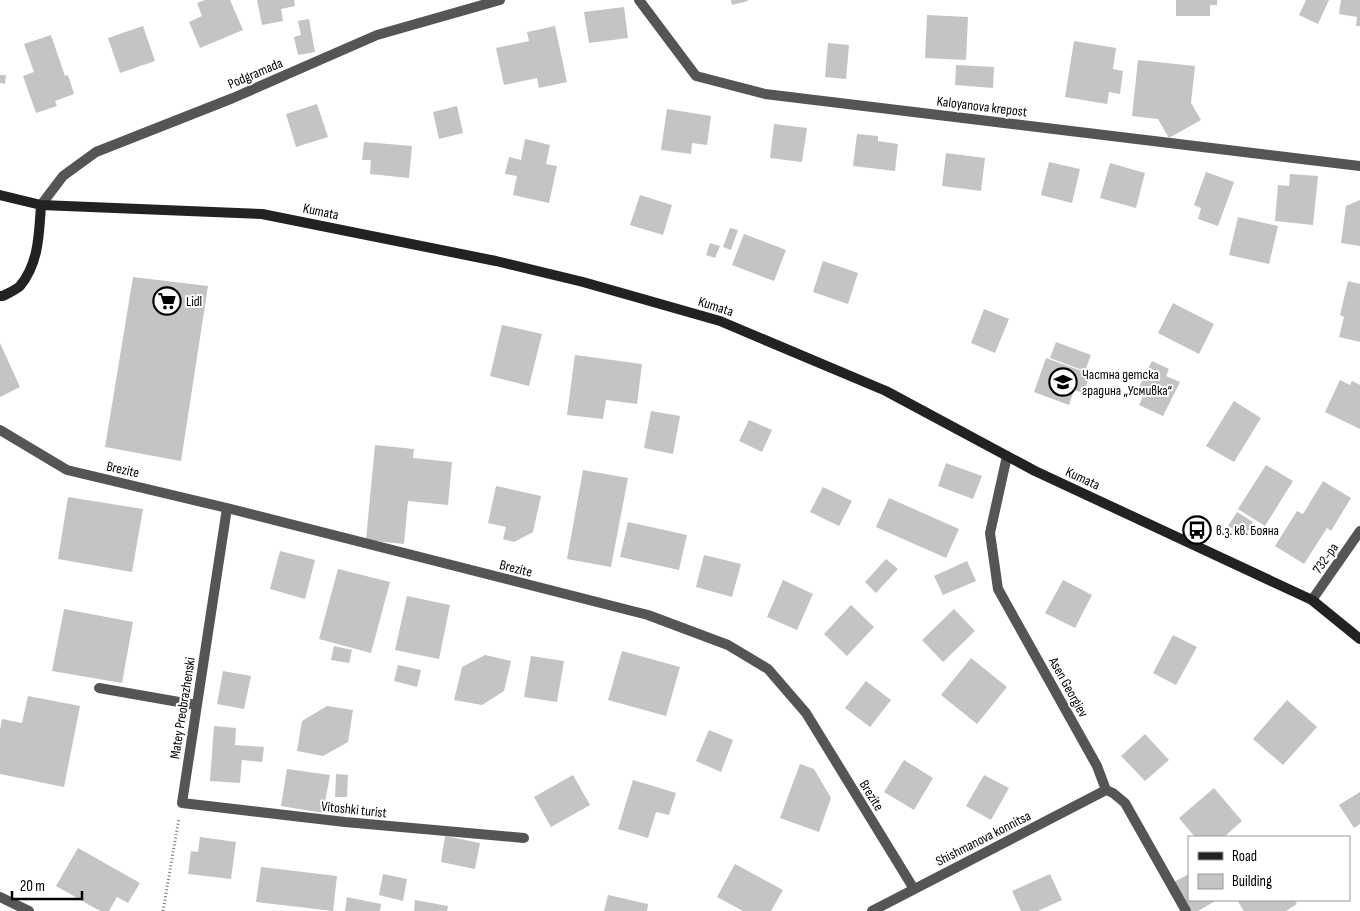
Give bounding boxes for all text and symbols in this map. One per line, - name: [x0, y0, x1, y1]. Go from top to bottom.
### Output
- street label: Podgramada: [225, 54, 285, 93]
- street label: Kaloyanova krepost: [936, 93, 1028, 120]
- street label: Kumata: [302, 199, 340, 224]
- supermarket icon: Lidl: [152, 286, 182, 316]
- place label: Lidl: [186, 293, 202, 310]
- street label: Kumata: [696, 293, 736, 320]
- place label: Частна детска градина „Усмивка“: [1082, 366, 1172, 399]
- school or university icon: Частна детска градина „Усмивка“: [1048, 367, 1078, 397]
- street label: Brezite: [105, 457, 141, 481]
- street label: Kumata: [1063, 463, 1103, 494]
- bus stop icon: в.з. кв. Бояна: [1182, 515, 1212, 545]
- place label: в.з. кв. Бояна: [1216, 522, 1279, 539]
- street label: 732-ра: [1309, 540, 1342, 577]
- street label: Brezite: [498, 556, 534, 581]
- street label: Asen Georgiev: [1045, 653, 1092, 721]
- street label: Matey Preobrazhenski: [166, 656, 199, 760]
- street label: Brezite: [856, 777, 888, 814]
- street label: Vitoshki turist: [320, 798, 388, 821]
- street label: Shishmanova konnitsa: [933, 807, 1034, 870]
- legend: [1188, 836, 1350, 901]
- text: Road: [1232, 847, 1257, 866]
- scale bar: [12, 868, 82, 900]
- text: Building: [1232, 872, 1272, 891]
- text: 20 m: [20, 877, 45, 896]

